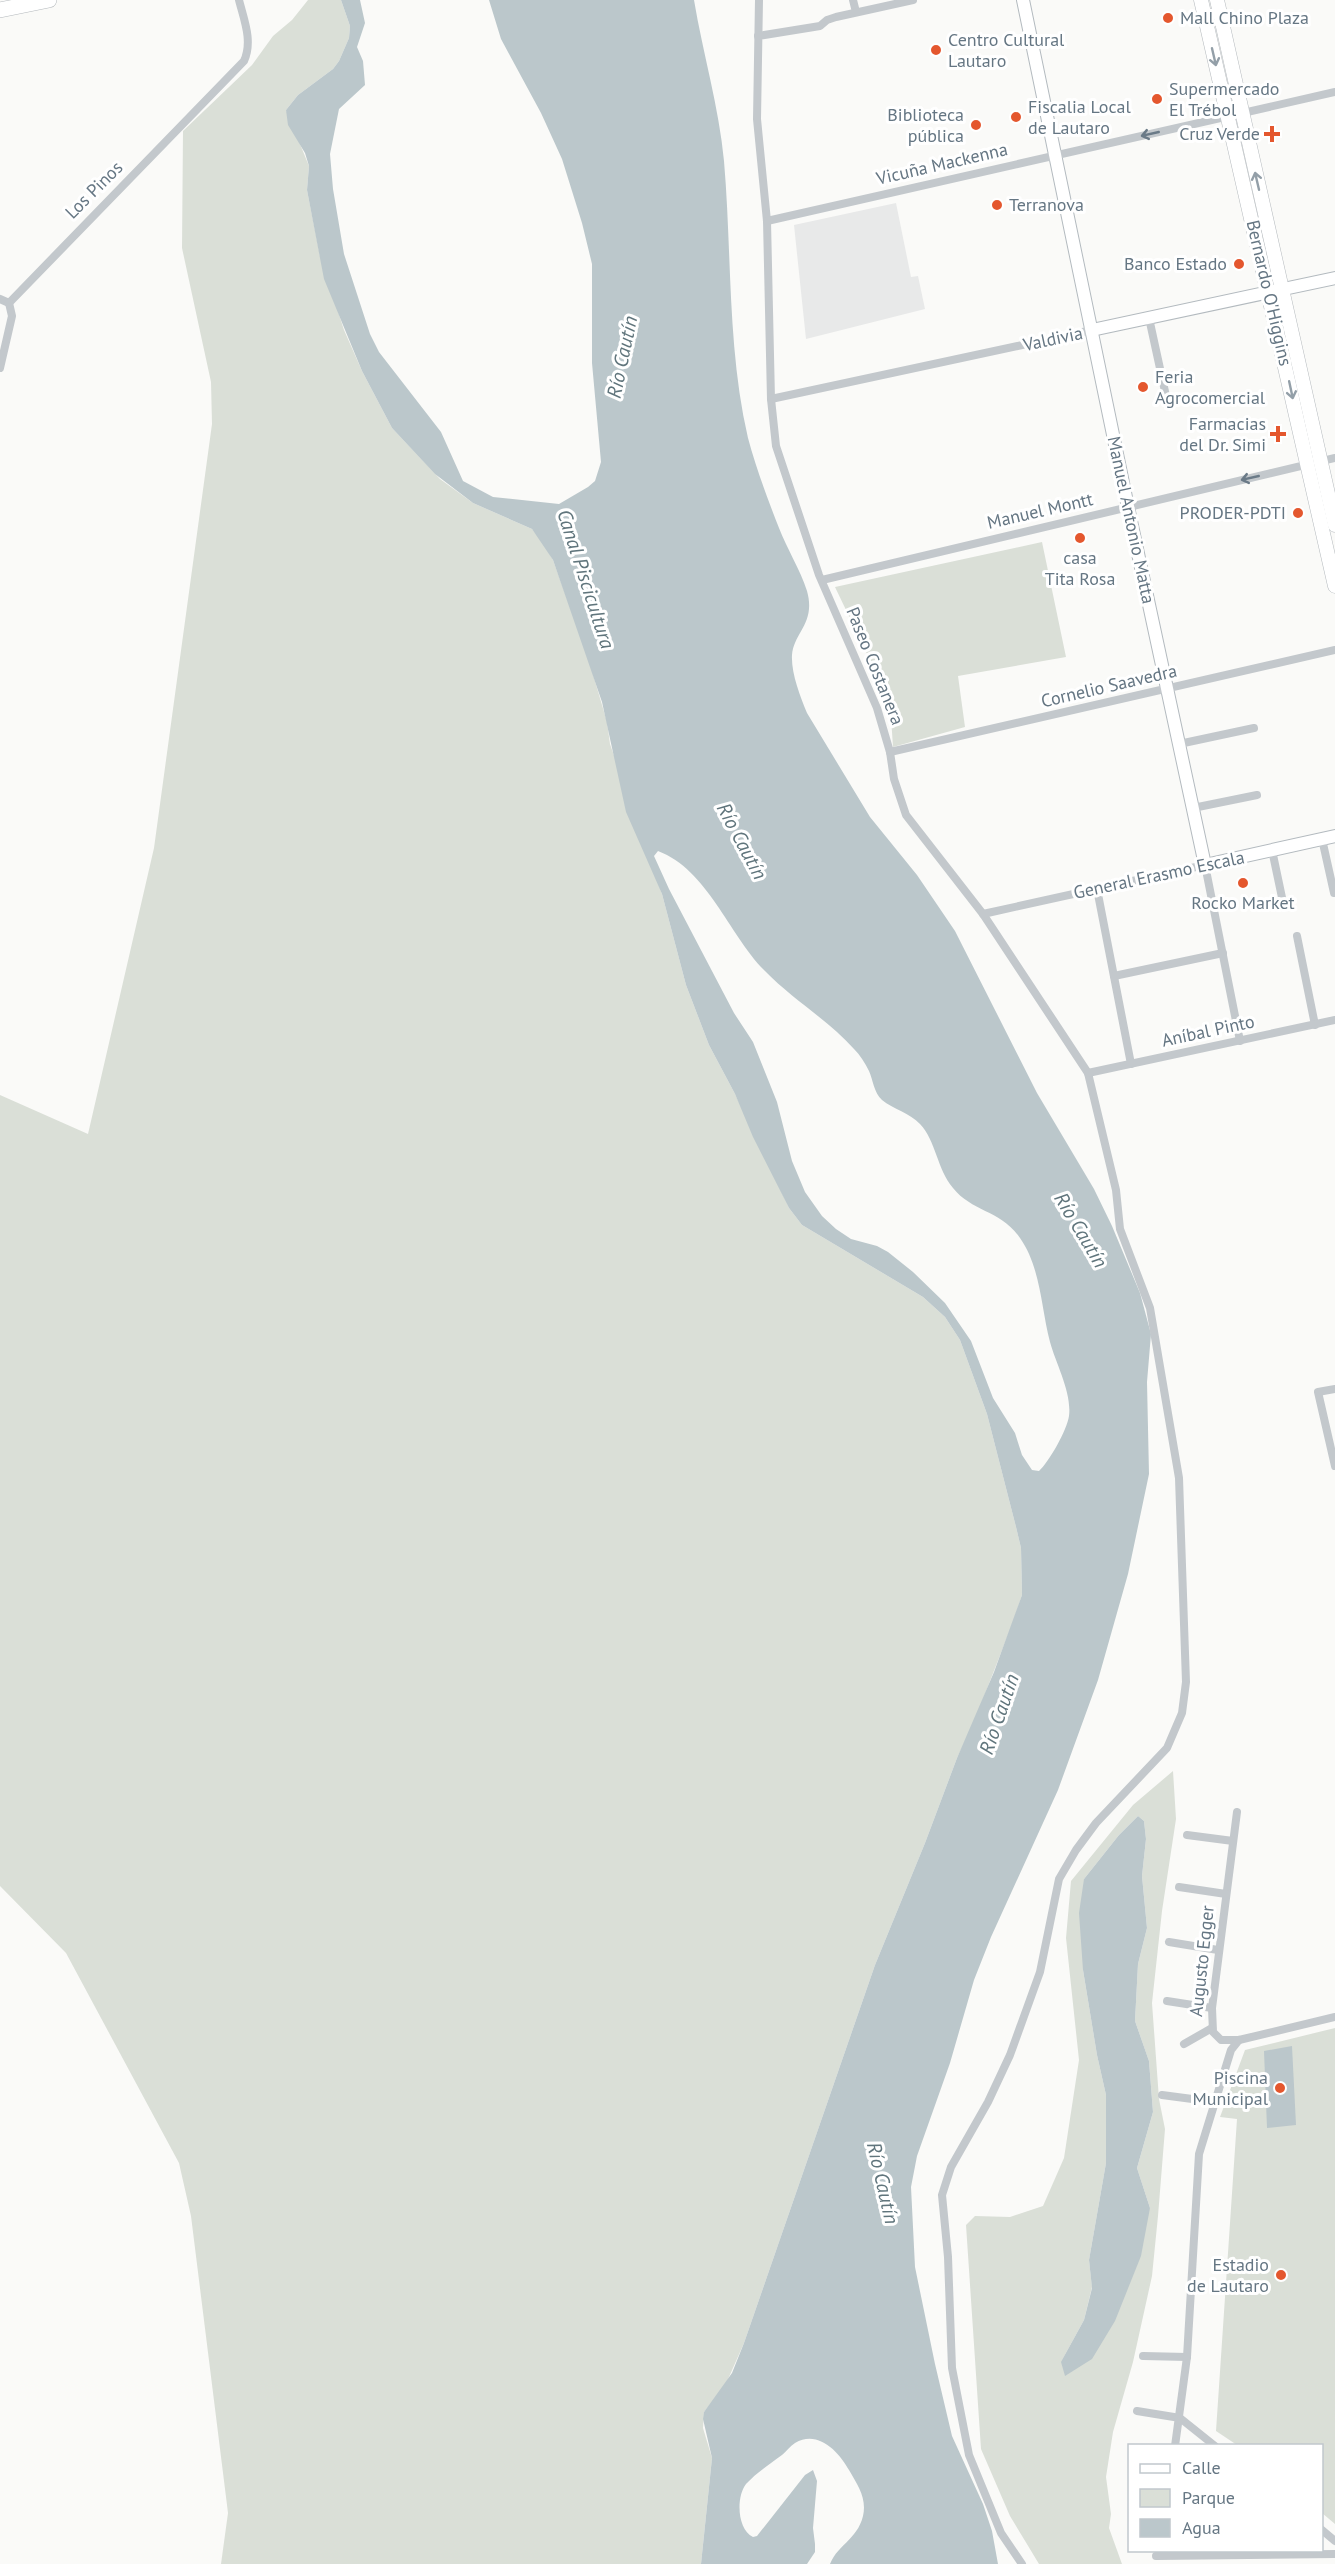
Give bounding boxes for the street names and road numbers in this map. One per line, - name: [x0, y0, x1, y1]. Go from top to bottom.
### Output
- street label: Vicuña Mackenna: [873, 137, 1010, 190]
- street label: Los Pinos: [60, 156, 127, 223]
- street label: Bernardo O'Higgins: [1242, 218, 1297, 368]
- street label: Valdivia: [1020, 321, 1085, 356]
- street label: Manuel Antonio Matta: [1102, 434, 1160, 606]
- street label: Manuel Montt: [985, 487, 1095, 534]
- street label: Paseo Costanera: [841, 603, 910, 728]
- street label: Cornelio Saavedra: [1039, 659, 1179, 712]
- street label: General Erasmo Escala: [1071, 845, 1246, 904]
- street label: Aníbal Pinto: [1159, 1009, 1256, 1052]
- street label: Augusto Egger: [1184, 1904, 1219, 2018]

